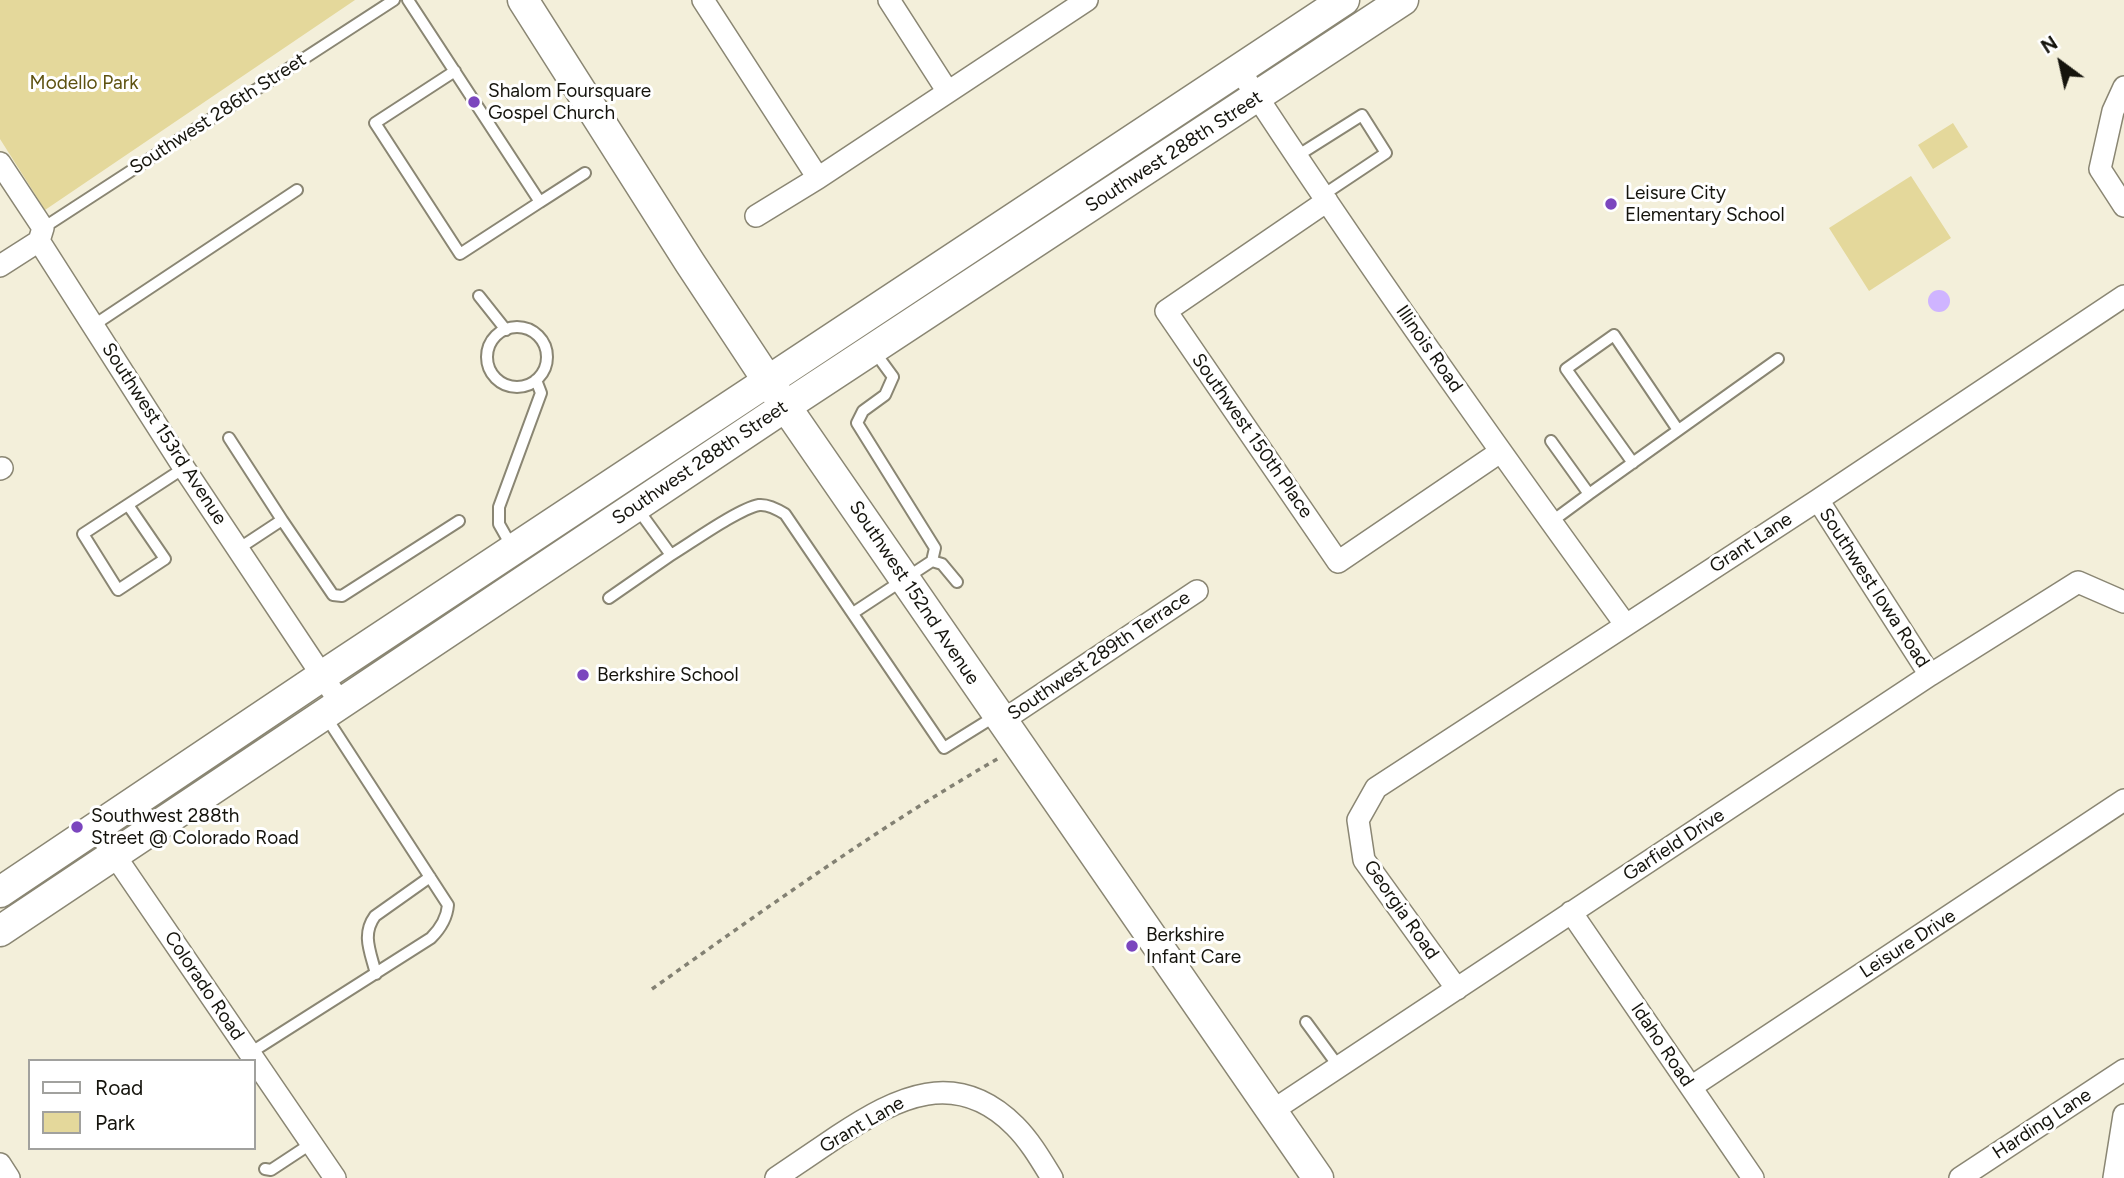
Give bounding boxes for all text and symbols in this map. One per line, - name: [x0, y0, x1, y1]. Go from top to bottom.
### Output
- north arrow: [2026, 28, 2096, 98]
- text: N: [2037, 31, 2062, 59]
- street label: Southwest 286th Street: [126, 48, 310, 180]
- park label: Modello Park: [30, 72, 138, 94]
- place label: Shalom Foursquare Gospel Church: [488, 80, 651, 124]
- street label: Southwest 288th Street: [1081, 86, 1267, 218]
- marker: Shalom Foursquare Gospel Church: [466, 94, 482, 110]
- place label: Leisure City Elementary School: [1625, 182, 1785, 226]
- marker: Leisure City Elementary School: [1603, 196, 1619, 212]
- street label: Illinois Road: [1391, 301, 1467, 397]
- street label: Southwest 153rd Avenue: [97, 339, 231, 529]
- street label: Southwest 150th Place: [1187, 349, 1317, 523]
- street label: Southwest 288th Street: [608, 396, 792, 530]
- street label: Southwest 152nd Avenue: [844, 497, 984, 689]
- street label: Southwest Iowa Road: [1814, 504, 1934, 672]
- street label: Grant Lane: [1706, 508, 1796, 578]
- street label: Southwest 289th Terrace: [1003, 586, 1195, 726]
- place label: Berkshire School: [597, 664, 739, 686]
- marker: Berkshire School: [575, 667, 591, 683]
- street label: Garfield Drive: [1619, 804, 1729, 886]
- place label: Southwest 288th Street @ Colorado Road: [91, 805, 299, 849]
- marker: Southwest 288th Street @ Colorado Road: [69, 819, 85, 835]
- street label: Georgia Road: [1358, 856, 1444, 964]
- street label: Leisure Drive: [1856, 905, 1960, 983]
- place label: Berkshire Infant Care: [1146, 924, 1241, 968]
- street label: Colorado Road: [159, 927, 249, 1045]
- marker: Berkshire Infant Care: [1124, 938, 1140, 954]
- street label: Idaho Road: [1626, 999, 1698, 1091]
- legend: [28, 1059, 256, 1150]
- text: Road: [95, 1075, 143, 1100]
- street label: Harding Lane: [1988, 1084, 2096, 1164]
- street label: Grant Lane: [816, 1092, 908, 1158]
- text: Park: [95, 1110, 135, 1135]

